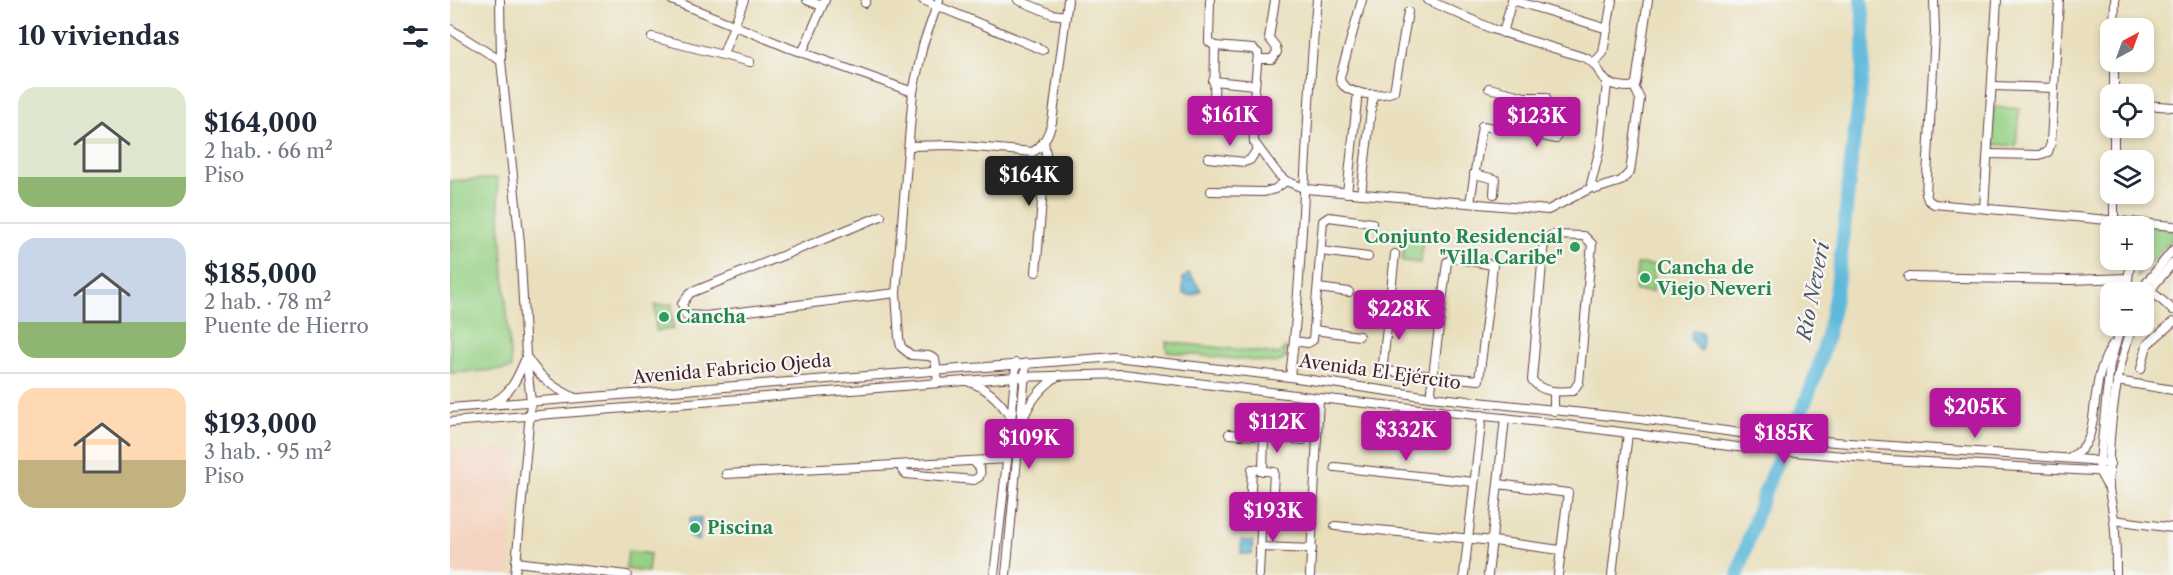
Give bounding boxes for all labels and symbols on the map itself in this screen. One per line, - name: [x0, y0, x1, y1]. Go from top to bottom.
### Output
- north arrow: [2100, 18, 2154, 72]
- pin: $161K: [1188, 96, 1272, 147]
- pin: $123K: [1495, 97, 1579, 148]
- pin: $164K: [987, 156, 1071, 207]
- place label: Conjunto Residencial "Villa Caribe": [1364, 226, 1563, 269]
- water label: Río Neverí: [1791, 237, 1835, 344]
- marker: Conjunto Residencial "Villa Caribe": [1568, 240, 1582, 254]
- place label: Cancha de Viejo Neveri: [1656, 257, 1773, 300]
- marker: Cancha de Viejo Neveri: [1638, 271, 1652, 285]
- pin: $228K: [1357, 290, 1441, 341]
- place label: Cancha: [676, 306, 746, 328]
- marker: Cancha: [657, 310, 671, 324]
- street label: Avenida Fabricio Ojeda: [631, 349, 833, 389]
- street label: Avenida El Ejército: [1297, 350, 1462, 394]
- pin: $205K: [1933, 388, 2017, 439]
- pin: $112K: [1235, 403, 1319, 454]
- pin: $332K: [1364, 411, 1448, 462]
- pin: $185K: [1742, 414, 1826, 465]
- pin: $109K: [987, 419, 1071, 470]
- pin: $193K: [1231, 492, 1315, 543]
- place label: Piscina: [707, 517, 774, 539]
- marker: Piscina: [688, 521, 702, 535]

